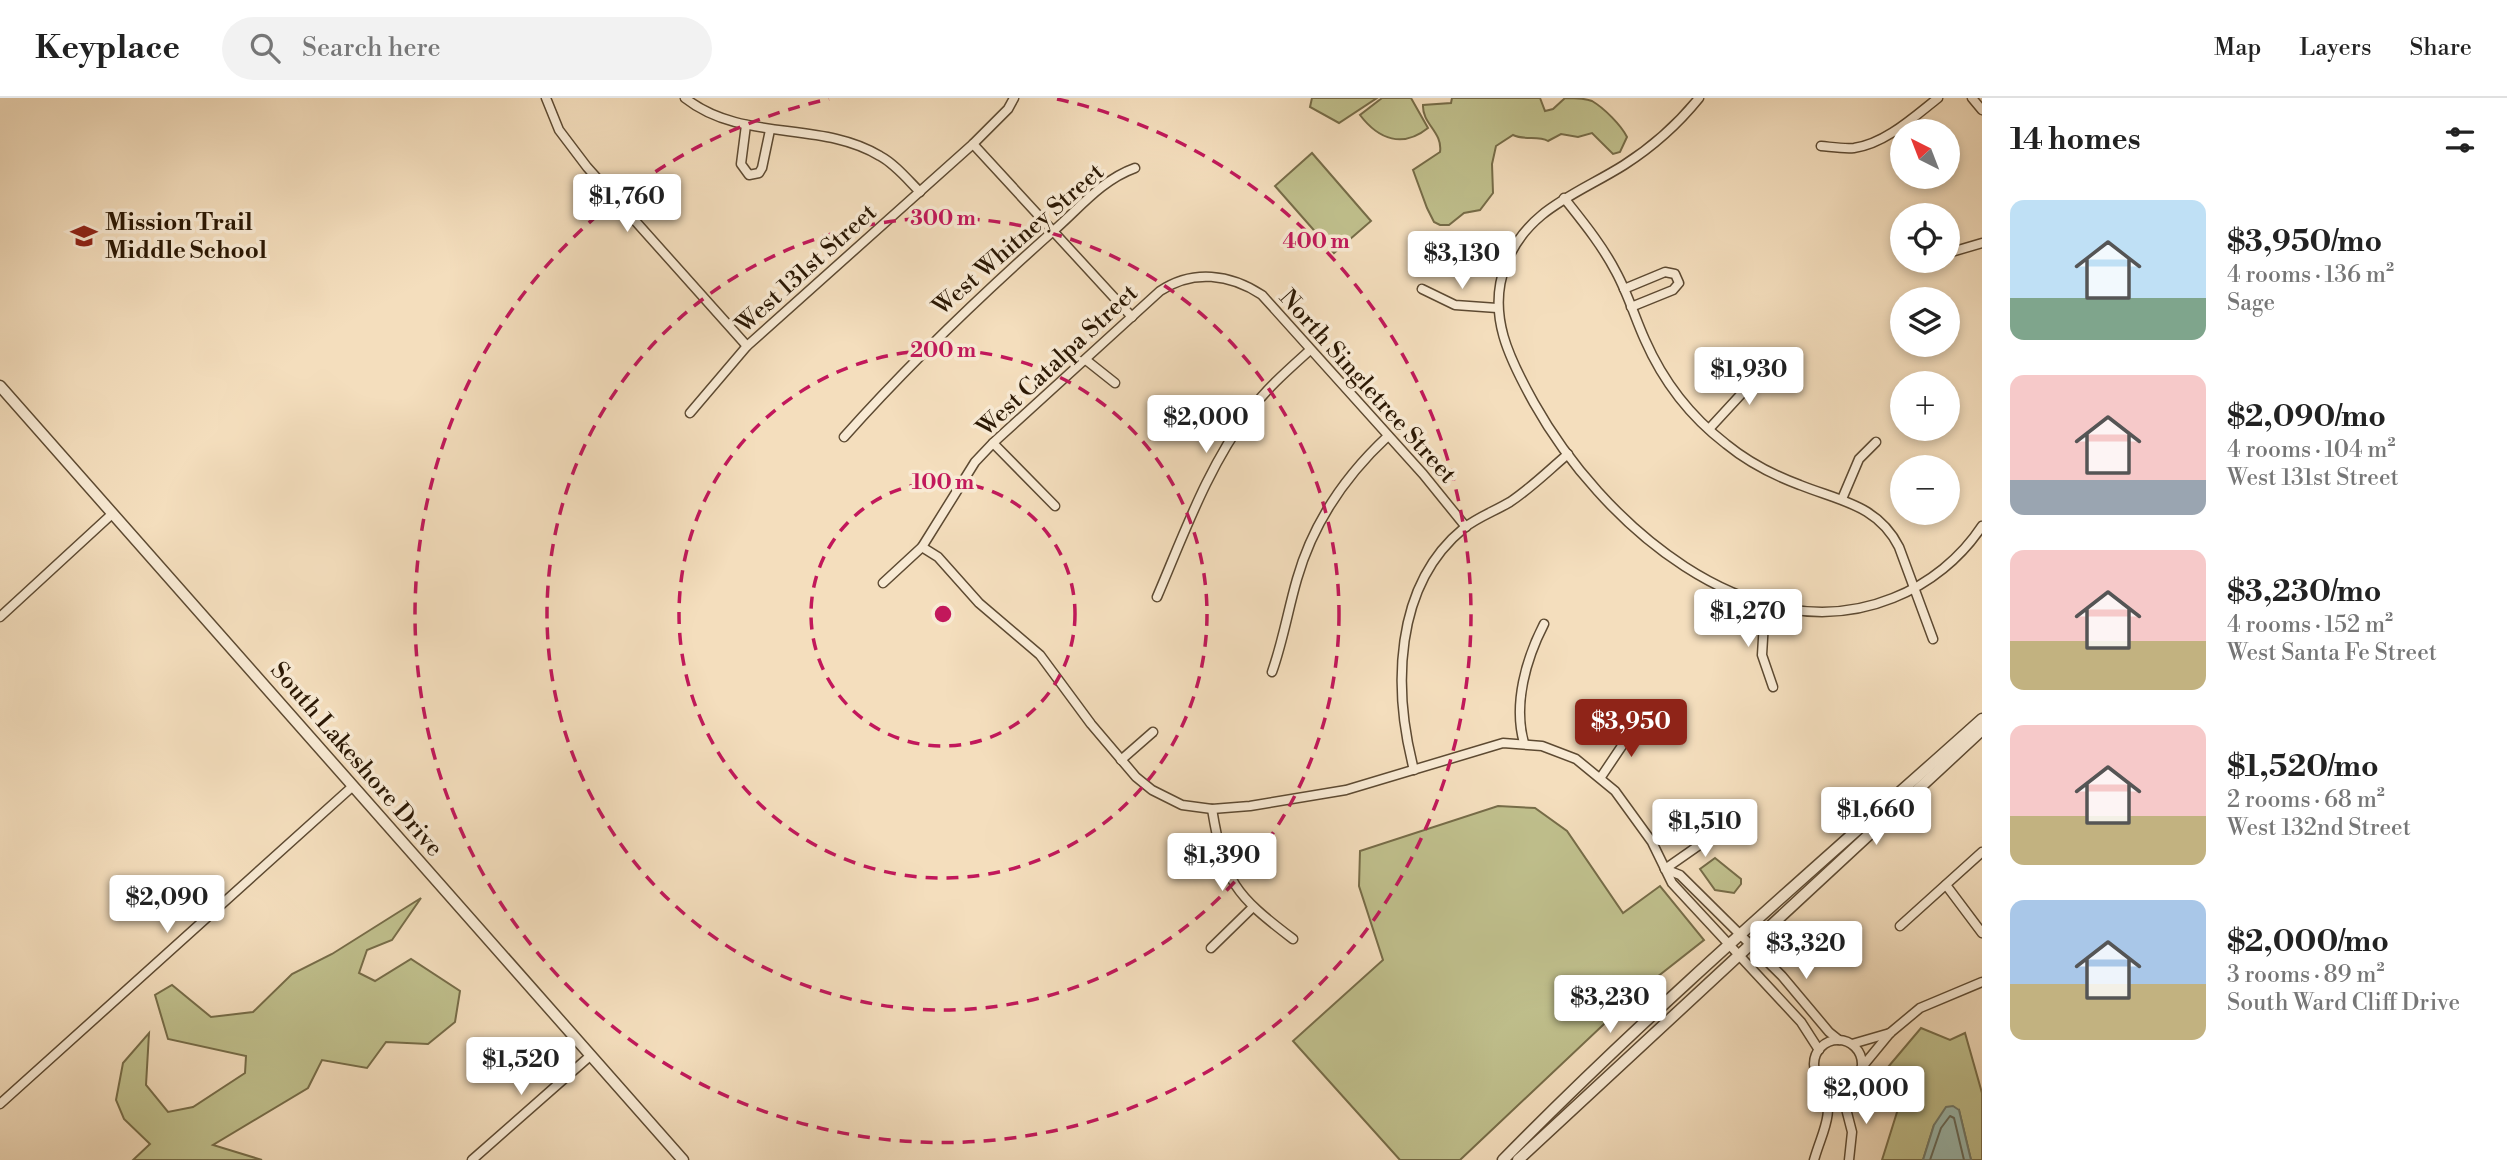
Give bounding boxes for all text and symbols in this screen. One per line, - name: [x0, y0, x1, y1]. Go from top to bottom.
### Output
- search box: [222, 17, 712, 80]
- text: Keyplace: [35, 28, 180, 69]
- icon: search: [246, 29, 284, 67]
- text: Search here: [302, 32, 441, 64]
- text: Map: [2214, 33, 2261, 63]
- text: Layers: [2299, 33, 2371, 63]
- text: Share: [2409, 33, 2472, 63]
- north arrow: [1890, 119, 1960, 189]
- map controls: [1890, 119, 1960, 525]
- text: 14 homes: [2010, 121, 2141, 159]
- icon: filters: [2441, 121, 2479, 159]
- street label: West Whitney Street: [926, 157, 1111, 323]
- pin: $1,760: [570, 174, 684, 234]
- text: $1,760: [589, 183, 665, 211]
- street label: West 131st Street: [729, 197, 884, 341]
- button: locate: [1890, 203, 1960, 273]
- text: 300 m: [910, 206, 976, 232]
- place label: Mission Trail Middle School: [105, 208, 267, 266]
- school or university icon: Mission Trail Middle School: [69, 221, 99, 251]
- text: $3,950/mo: [2227, 223, 2382, 261]
- icon: home: [2066, 228, 2150, 312]
- text: 400 m: [1282, 229, 1350, 255]
- pin: $3,130: [1405, 232, 1519, 291]
- text: $3,130: [1424, 240, 1500, 268]
- text: 4 rooms · 136 m²: [2227, 261, 2394, 289]
- street label: West Catalpa Street: [970, 278, 1145, 444]
- street label: North Singletree Street: [1272, 283, 1463, 490]
- button: layers: [1890, 287, 1960, 357]
- text: Sage: [2227, 289, 2275, 317]
- text: 200 m: [910, 338, 976, 364]
- pin: $1,930: [1692, 348, 1806, 407]
- text: $1,930: [1710, 356, 1788, 384]
- button: +: [1890, 371, 1960, 441]
- pin: $2,000: [1149, 396, 1263, 455]
- text: $2,090/mo: [2227, 398, 2386, 436]
- icon: home: [2066, 403, 2150, 487]
- text: $2,000: [1163, 404, 1249, 432]
- text: 4 rooms · 104 m²: [2227, 436, 2396, 464]
- button: −: [1890, 455, 1960, 525]
- text: West 131st Street: [2227, 464, 2399, 492]
- text: 100 m: [912, 470, 974, 496]
- text: $3,230/mo: [2227, 573, 2381, 611]
- icon: home: [2066, 578, 2150, 662]
- pin: $1,270: [1691, 589, 1805, 649]
- text: $1,270: [1710, 598, 1786, 626]
- centre of rings: [931, 602, 955, 626]
- text: 4 rooms · 152 m²: [2227, 611, 2393, 639]
- text: West Santa Fe Street: [2227, 639, 2437, 667]
- street label: South Lakeshore Drive: [264, 656, 449, 863]
- pin: $3,950: [1574, 700, 1688, 759]
- text: $3,950: [1591, 708, 1671, 736]
- text: $1,520/mo: [2227, 748, 2379, 786]
- icon: home: [2066, 753, 2150, 837]
- text: 2 rooms · 68 m²: [2227, 786, 2385, 814]
- pin: $1,660: [1819, 788, 1933, 847]
- text: $1,660: [1837, 796, 1915, 824]
- pin: $1,510: [1648, 800, 1762, 859]
- text: $1,510: [1668, 808, 1742, 836]
- text: West 132nd Street: [2227, 814, 2411, 842]
- pin: $1,390: [1165, 834, 1279, 893]
- text: $1,390: [1183, 842, 1261, 870]
- pin: $2,090: [110, 876, 224, 935]
- text: $2,090: [125, 884, 209, 912]
- pin: $3,320: [1749, 922, 1863, 981]
- text: $2,000/mo: [2227, 923, 2389, 961]
- icon: home: [2066, 928, 2150, 1012]
- text: $3,320: [1766, 930, 1846, 958]
- text: 3 rooms · 89 m²: [2227, 961, 2384, 989]
- pin: $3,230: [1553, 976, 1667, 1035]
- text: $3,230: [1570, 984, 1650, 1012]
- text: South Ward Cliff Drive: [2227, 989, 2460, 1017]
- pin: $1,520: [464, 1038, 578, 1097]
- text: $1,520: [482, 1046, 560, 1074]
- pin: $2,000: [1809, 1066, 1923, 1126]
- text: $2,000: [1823, 1075, 1909, 1103]

